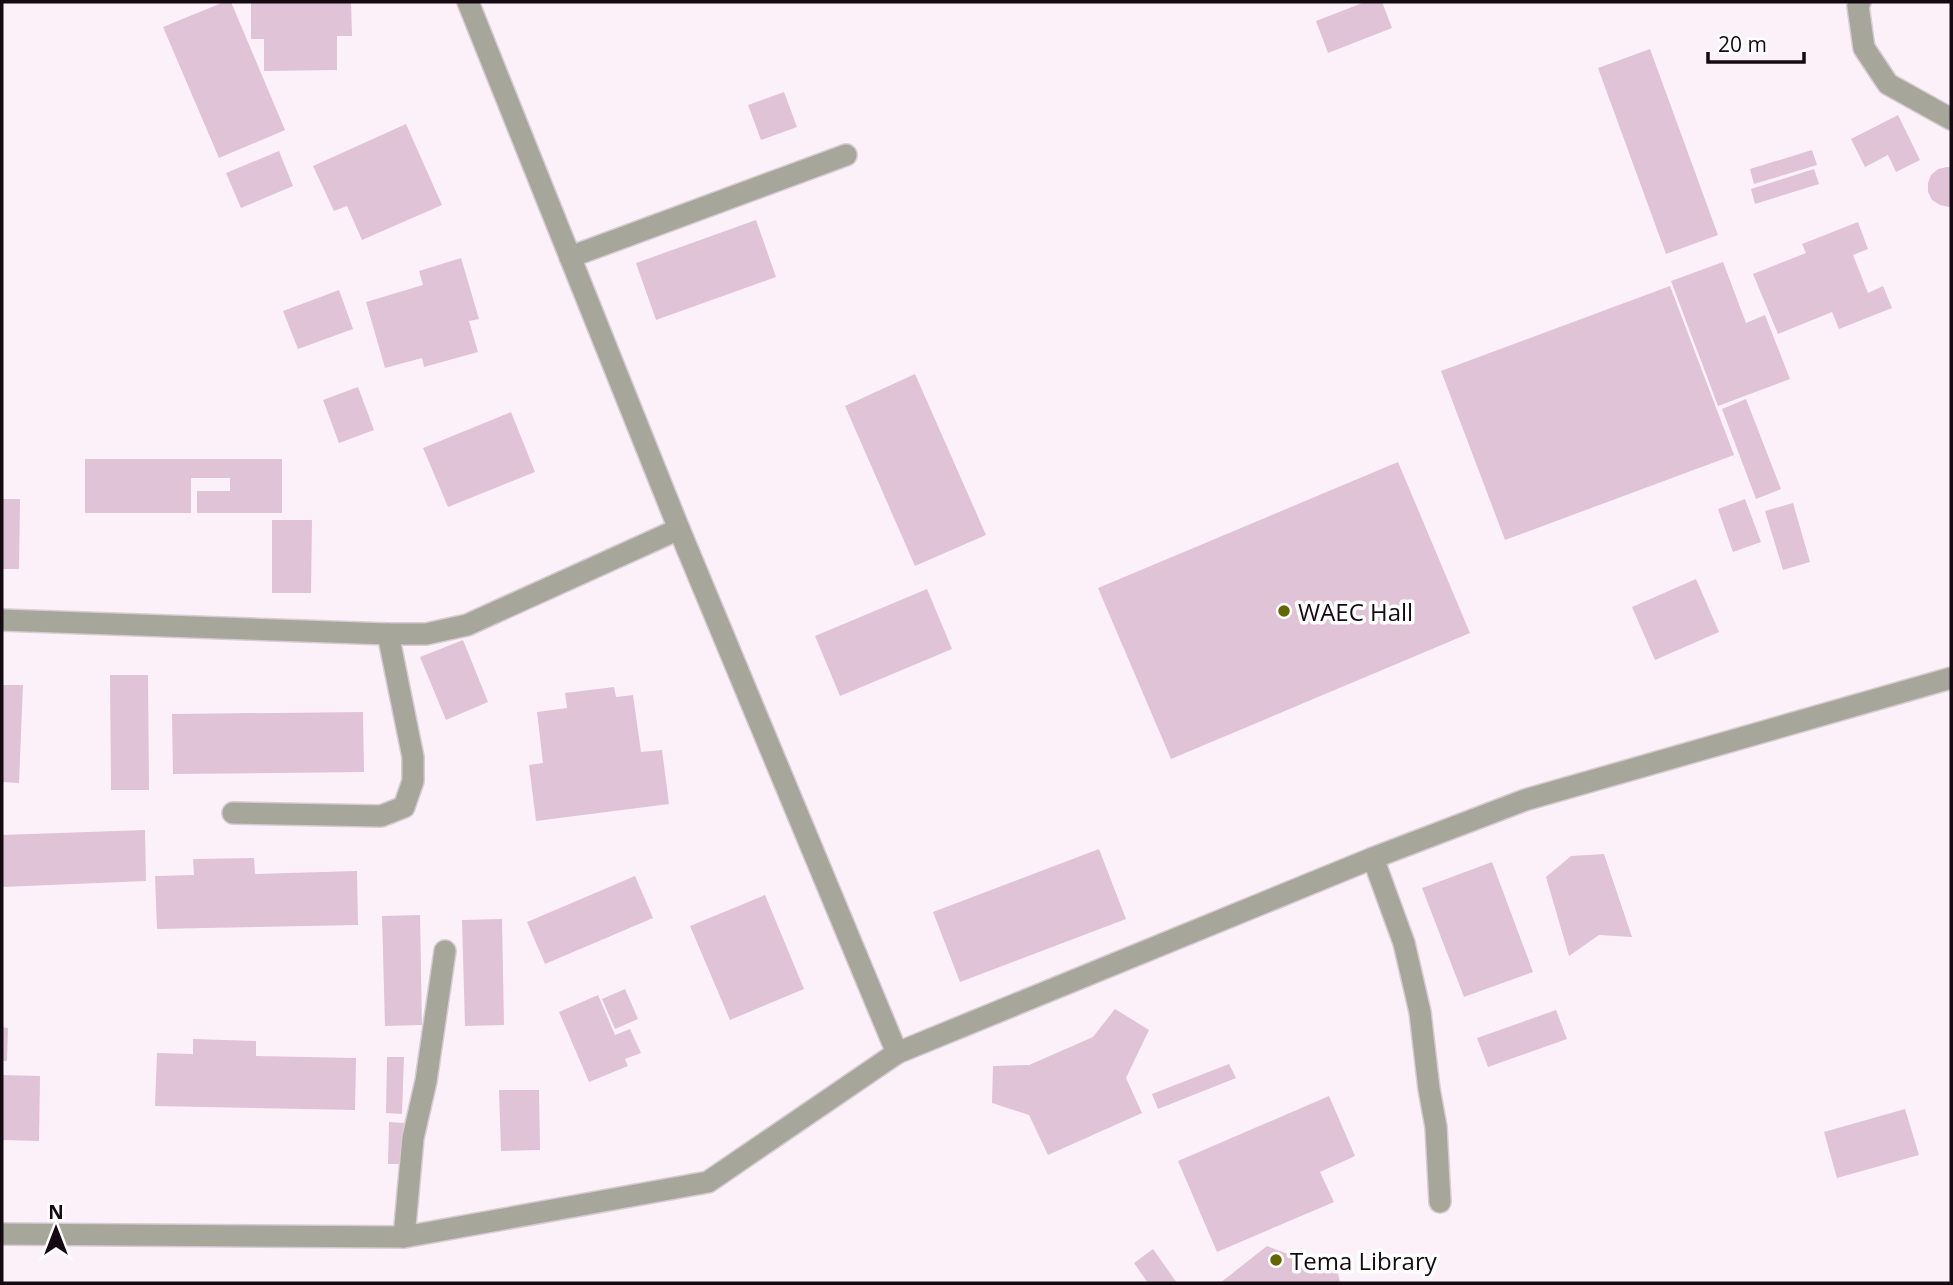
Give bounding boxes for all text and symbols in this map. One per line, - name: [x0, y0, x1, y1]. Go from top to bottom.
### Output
- scale bar: [1708, 21, 1804, 65]
- text: 20 m: [1718, 30, 1767, 58]
- place label: WAEC Hall: [1298, 595, 1413, 628]
- marker: WAEC Hall: [1276, 603, 1292, 619]
- north arrow: [21, 1194, 91, 1264]
- text: N: [48, 1199, 64, 1225]
- place label: Tema Library: [1290, 1244, 1438, 1277]
- marker: Tema Library: [1268, 1252, 1284, 1268]

